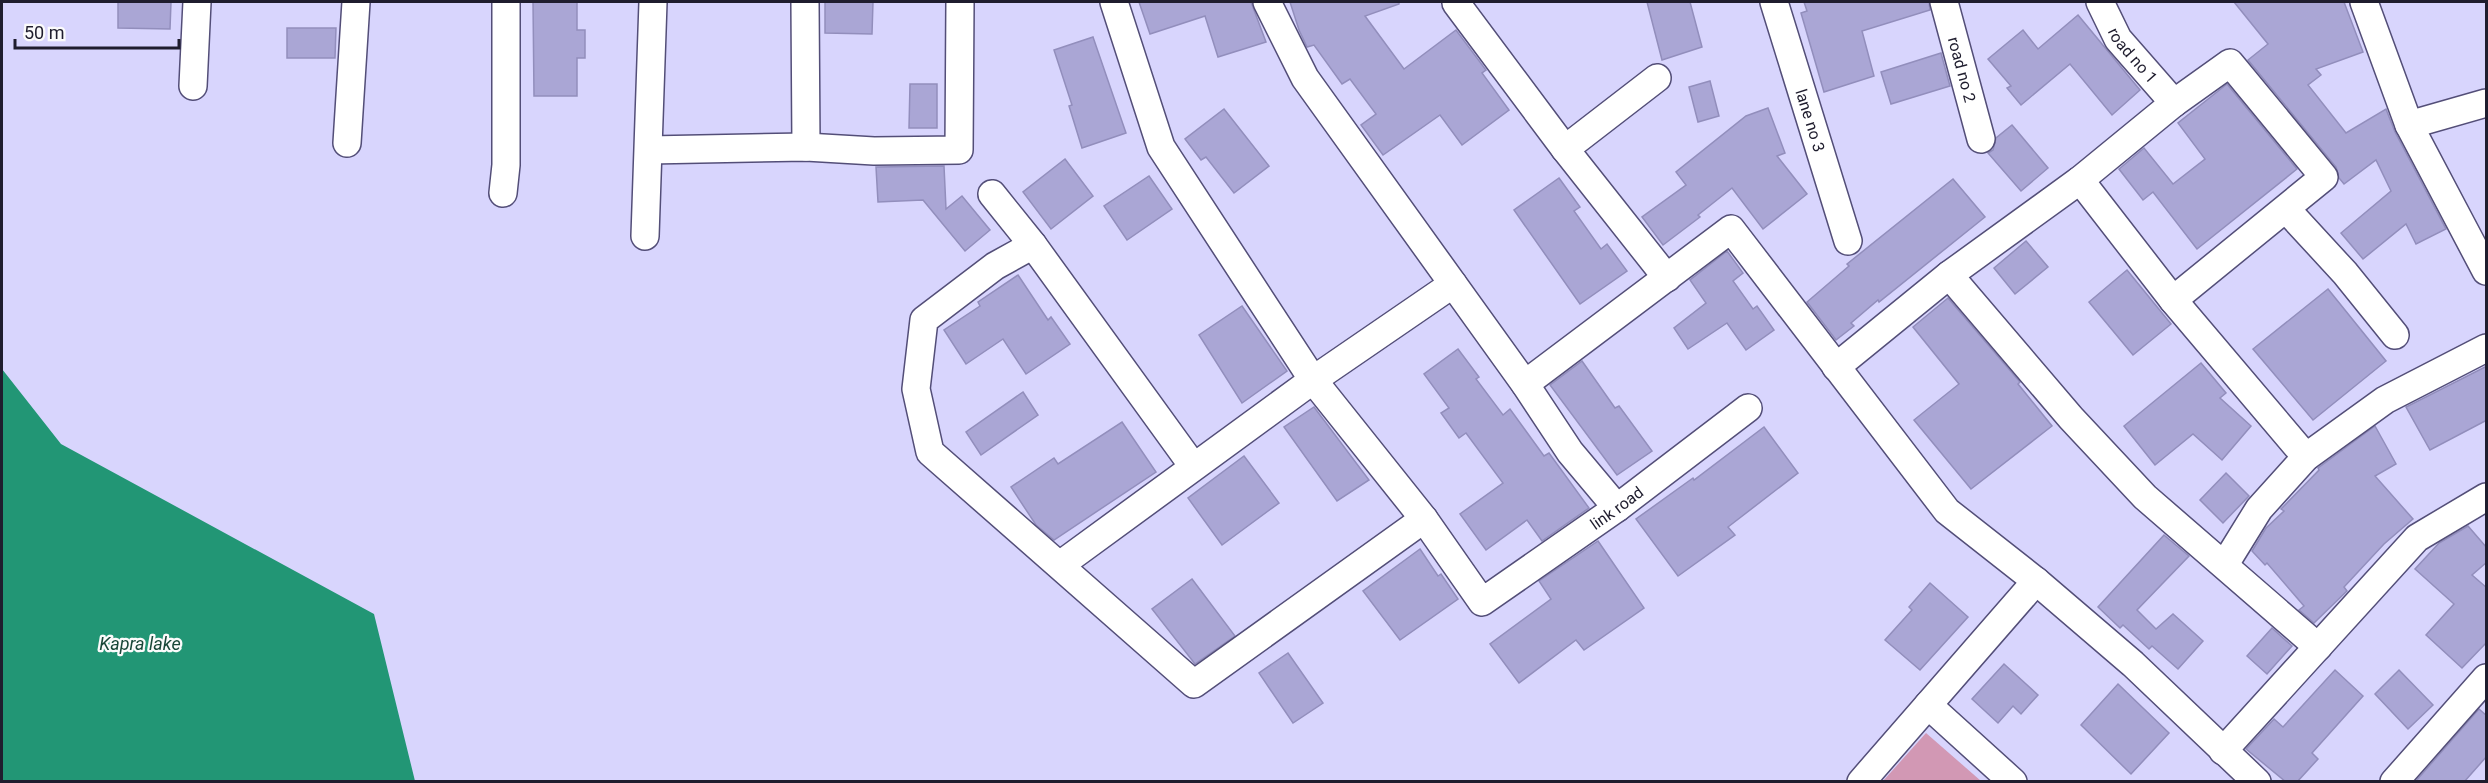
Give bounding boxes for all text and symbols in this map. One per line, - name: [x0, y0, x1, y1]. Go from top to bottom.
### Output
- scale bar: [15, 12, 178, 50]
- text: 50 m: [24, 22, 64, 43]
- street label: road no 1: [2104, 25, 2161, 87]
- street label: road no 2: [1944, 35, 1980, 105]
- street label: lane no 3: [1792, 87, 1829, 154]
- street label: link road: [1587, 483, 1647, 534]
- water label: Kapra lake: [99, 633, 181, 654]

